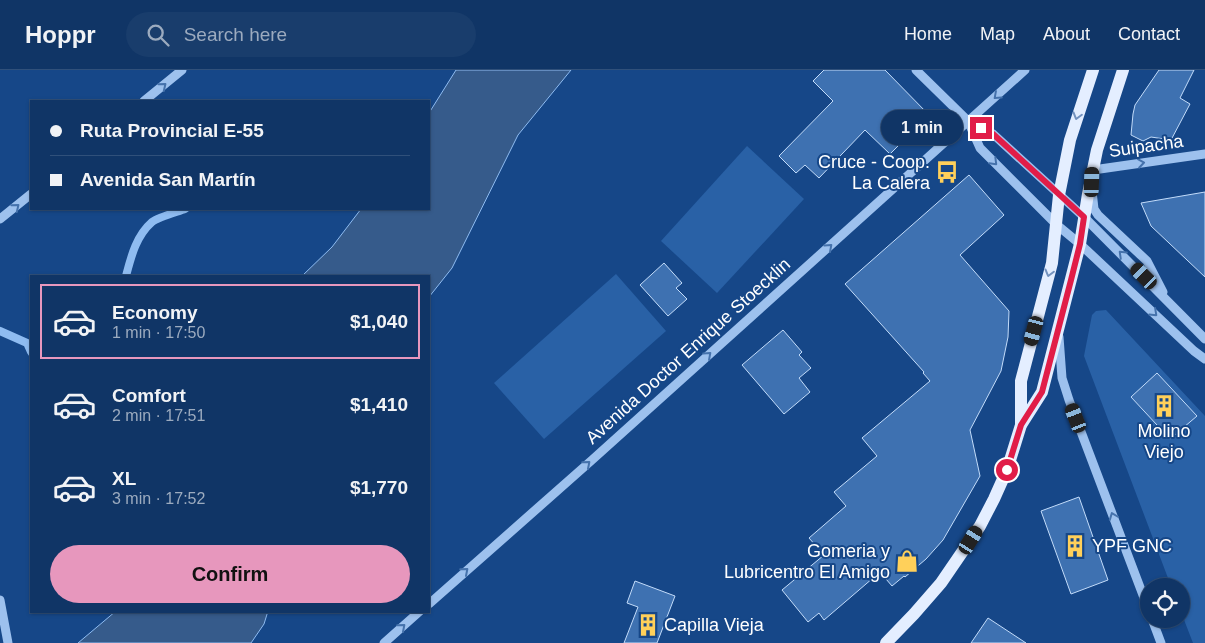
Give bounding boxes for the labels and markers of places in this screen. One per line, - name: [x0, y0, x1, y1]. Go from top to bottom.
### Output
- place label: Cruce - Coop. La Calera: [818, 152, 931, 193]
- bus stop icon: Cruce - Coop. La Calera: [934, 159, 960, 185]
- building icon: Molino Viejo: [1151, 393, 1177, 419]
- place label: Molino Viejo: [1137, 421, 1191, 462]
- building icon: YPF GNC: [1062, 533, 1088, 559]
- place label: YPF GNC: [1092, 536, 1172, 556]
- place label: Gomeria y Lubricentro El Amigo: [724, 541, 890, 582]
- shop icon: Gomeria y Lubricentro El Amigo: [894, 548, 920, 574]
- building icon: Capilla Vieja: [635, 612, 661, 638]
- place label: Capilla Vieja: [664, 615, 765, 635]

